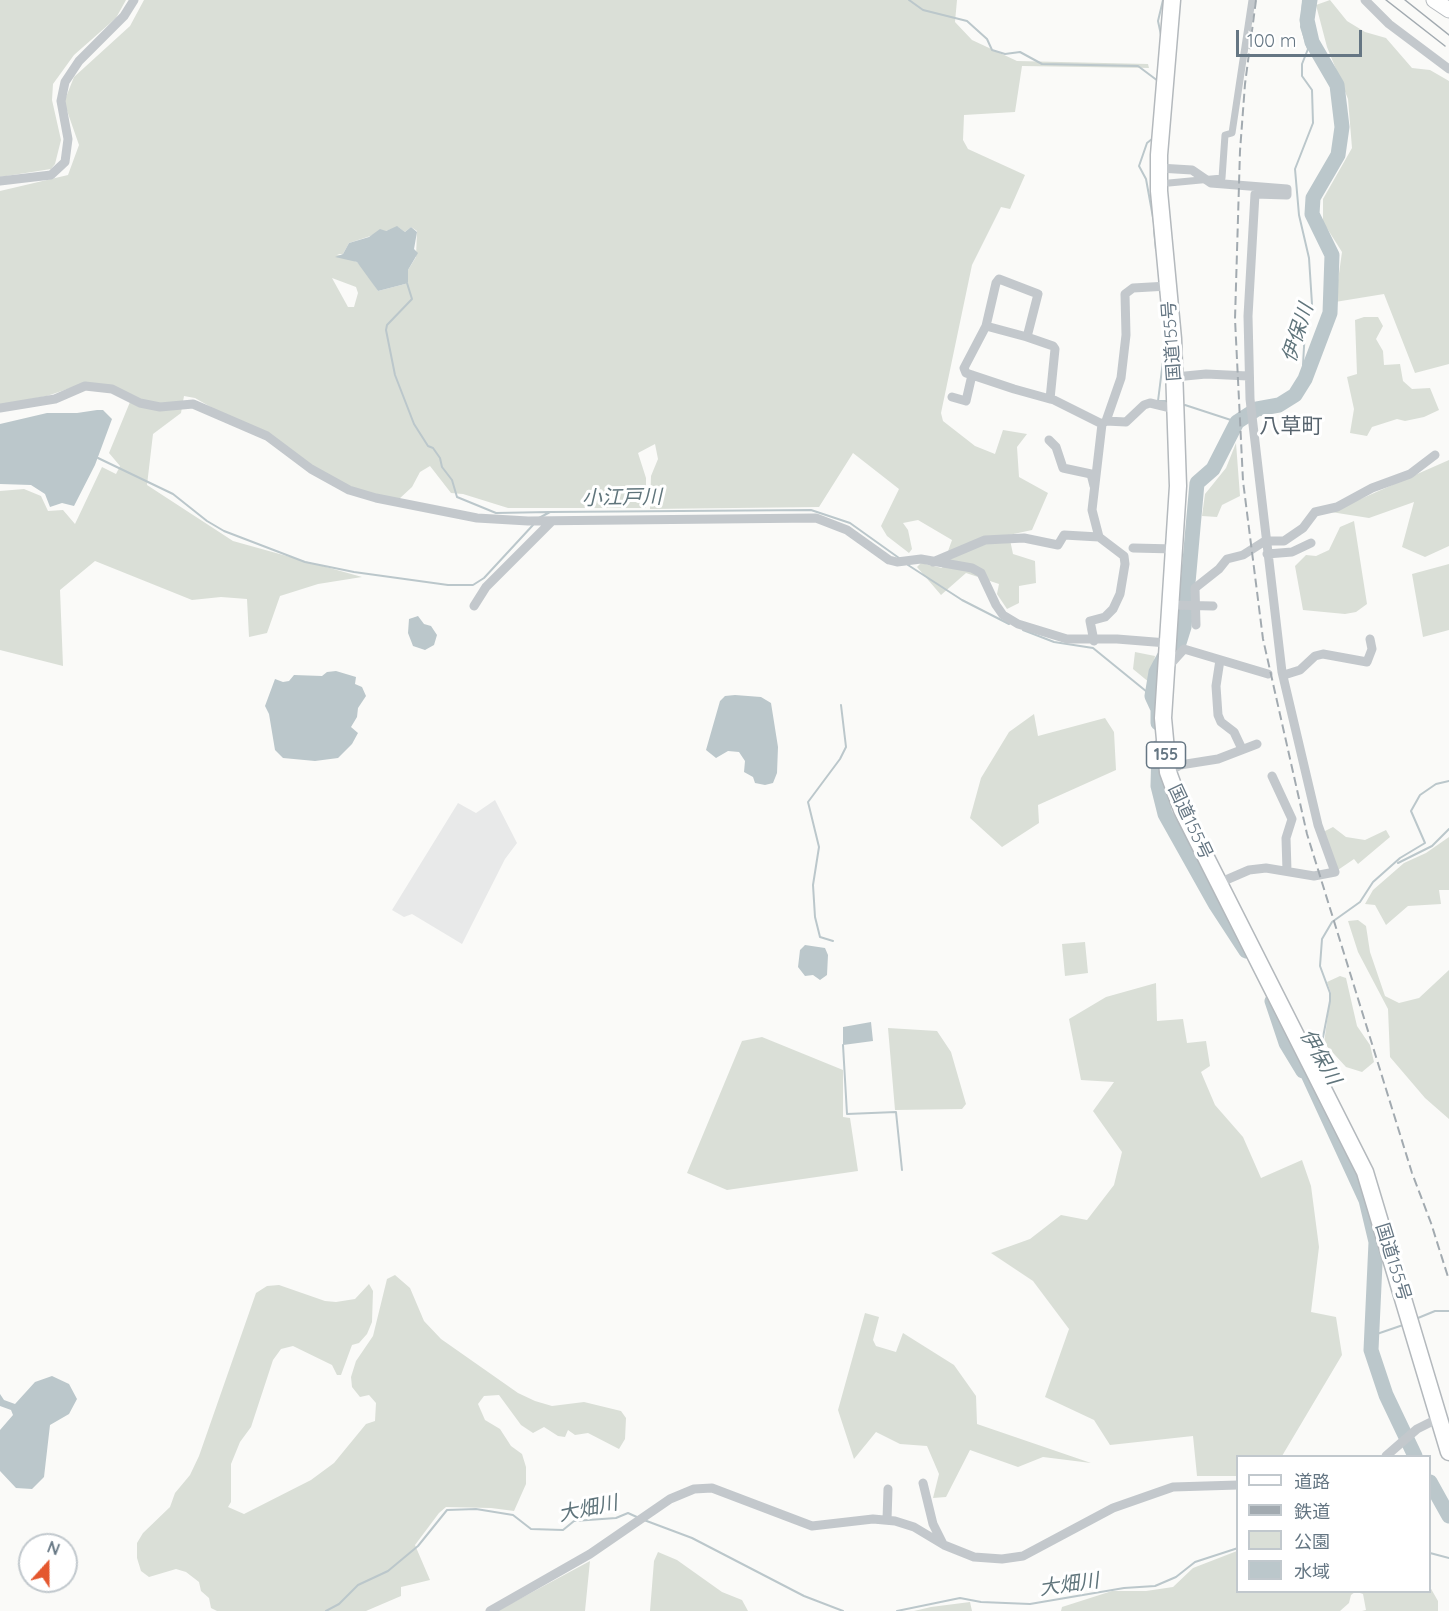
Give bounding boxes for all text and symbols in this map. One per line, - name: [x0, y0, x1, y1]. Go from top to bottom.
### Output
- scale bar: [1239, 18, 1365, 56]
- text: 100 m: [1247, 29, 1296, 52]
- street label: 国道155号: [1158, 300, 1186, 382]
- water label: 伊保川: [1277, 301, 1319, 365]
- district label: 八草町: [1260, 414, 1322, 440]
- water label: 小江戸川: [582, 485, 662, 511]
- road number: 155: [1146, 742, 1186, 768]
- street label: 国道155号: [1163, 781, 1217, 863]
- water label: 伊保川: [1295, 1025, 1345, 1089]
- street label: 国道155号: [1371, 1220, 1415, 1304]
- legend: [1236, 1455, 1431, 1593]
- text: 道路: [1294, 1470, 1330, 1493]
- water label: 大畑川: [556, 1491, 620, 1527]
- text: 鉄道: [1294, 1500, 1330, 1523]
- text: 公園: [1294, 1530, 1330, 1553]
- north arrow: [18, 1533, 78, 1593]
- text: N: [45, 1537, 63, 1560]
- text: 水域: [1294, 1560, 1330, 1583]
- water label: 大畑川: [1038, 1569, 1100, 1601]

